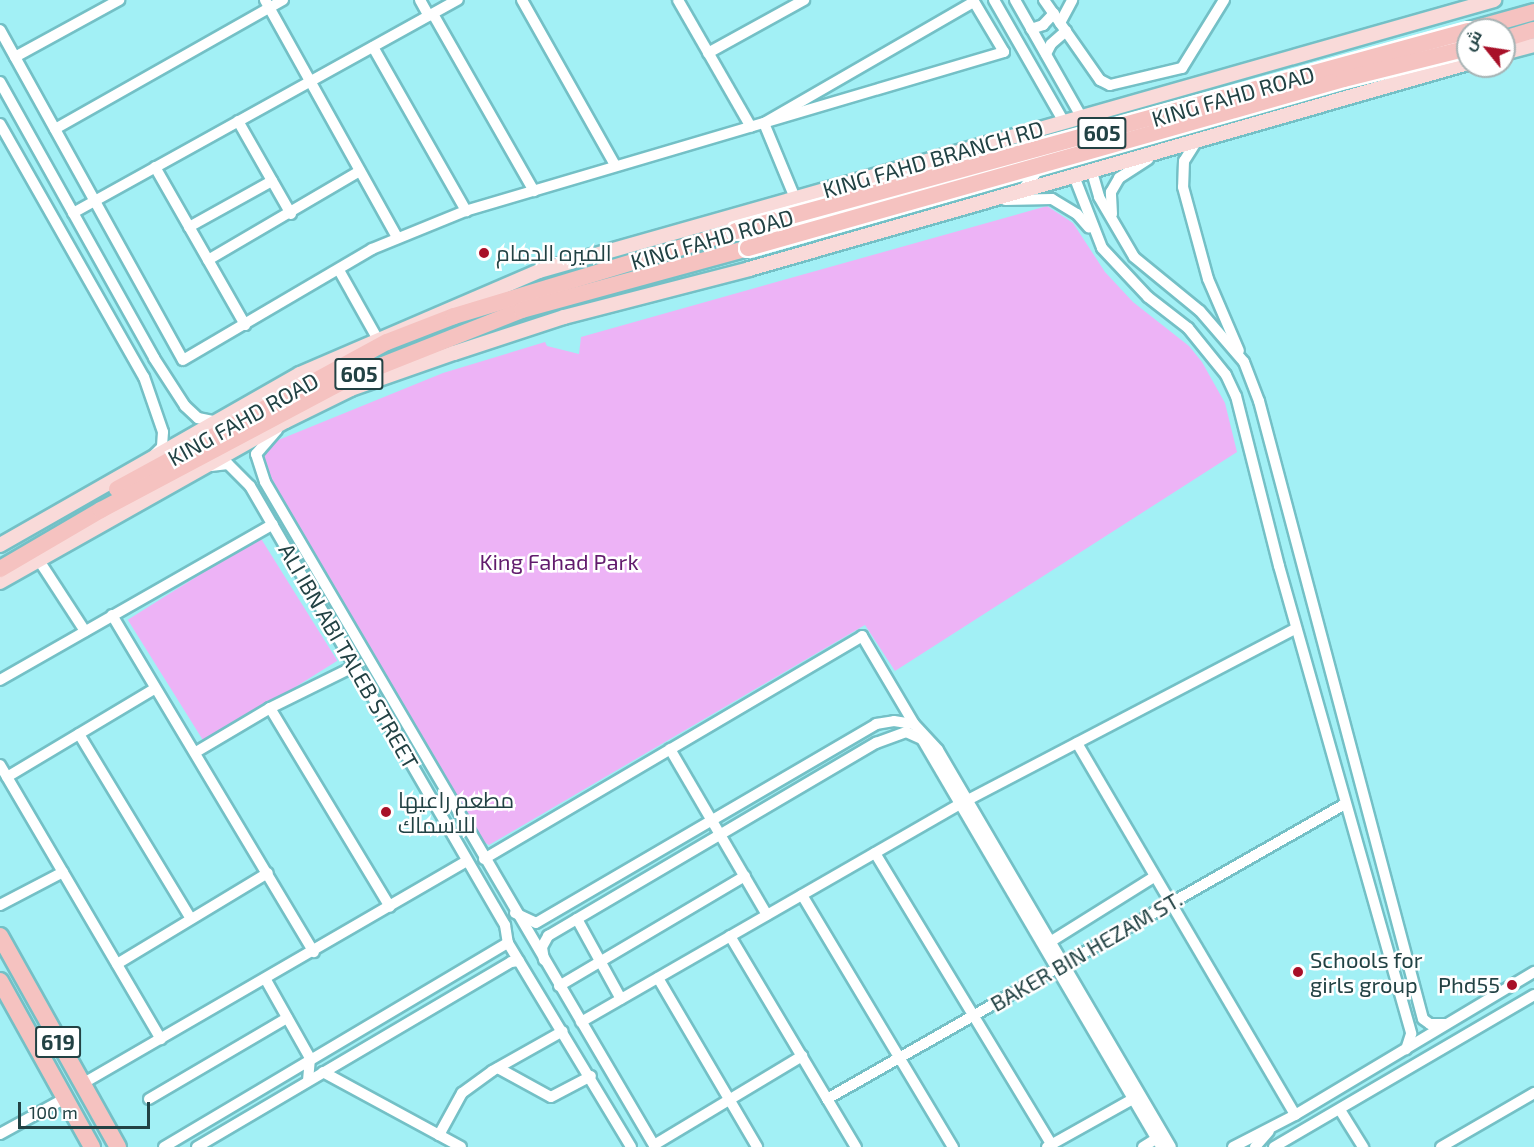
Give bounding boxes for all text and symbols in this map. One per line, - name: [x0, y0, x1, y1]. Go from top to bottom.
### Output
- north arrow: [1456, 18, 1516, 78]
- text: ش: [1458, 26, 1485, 53]
- street label: KING FAHD ROAD: [1149, 60, 1317, 132]
- street label: KING FAHD BRANCH RD: [820, 115, 1046, 203]
- road number: 605: [1076, 115, 1128, 151]
- street label: KING FAHD ROAD: [628, 203, 796, 275]
- place label: الميره الدمام: [496, 240, 612, 266]
- marker: الميره الدمام: [477, 246, 491, 260]
- road number: 605: [334, 356, 385, 392]
- street label: KING FAHD ROAD: [163, 367, 323, 471]
- street label: ALI IBN ABI TALEB STREET: [273, 538, 425, 774]
- park label: King Fahad Park: [479, 549, 639, 575]
- place label: مطعم راعيها للاسماك: [398, 786, 514, 837]
- marker: مطعم راعيها للاسماك: [379, 805, 393, 819]
- street label: BAKER BIN HEZAM ST.: [985, 885, 1187, 1017]
- place label: Schools for girls group: [1310, 946, 1423, 998]
- marker: Schools for girls group: [1291, 965, 1305, 979]
- place label: Phd55: [1438, 972, 1500, 998]
- marker: Phd55: [1505, 978, 1519, 992]
- road number: 619: [34, 1024, 82, 1060]
- scale bar: [21, 1090, 153, 1128]
- text: 100 m: [29, 1101, 78, 1123]

